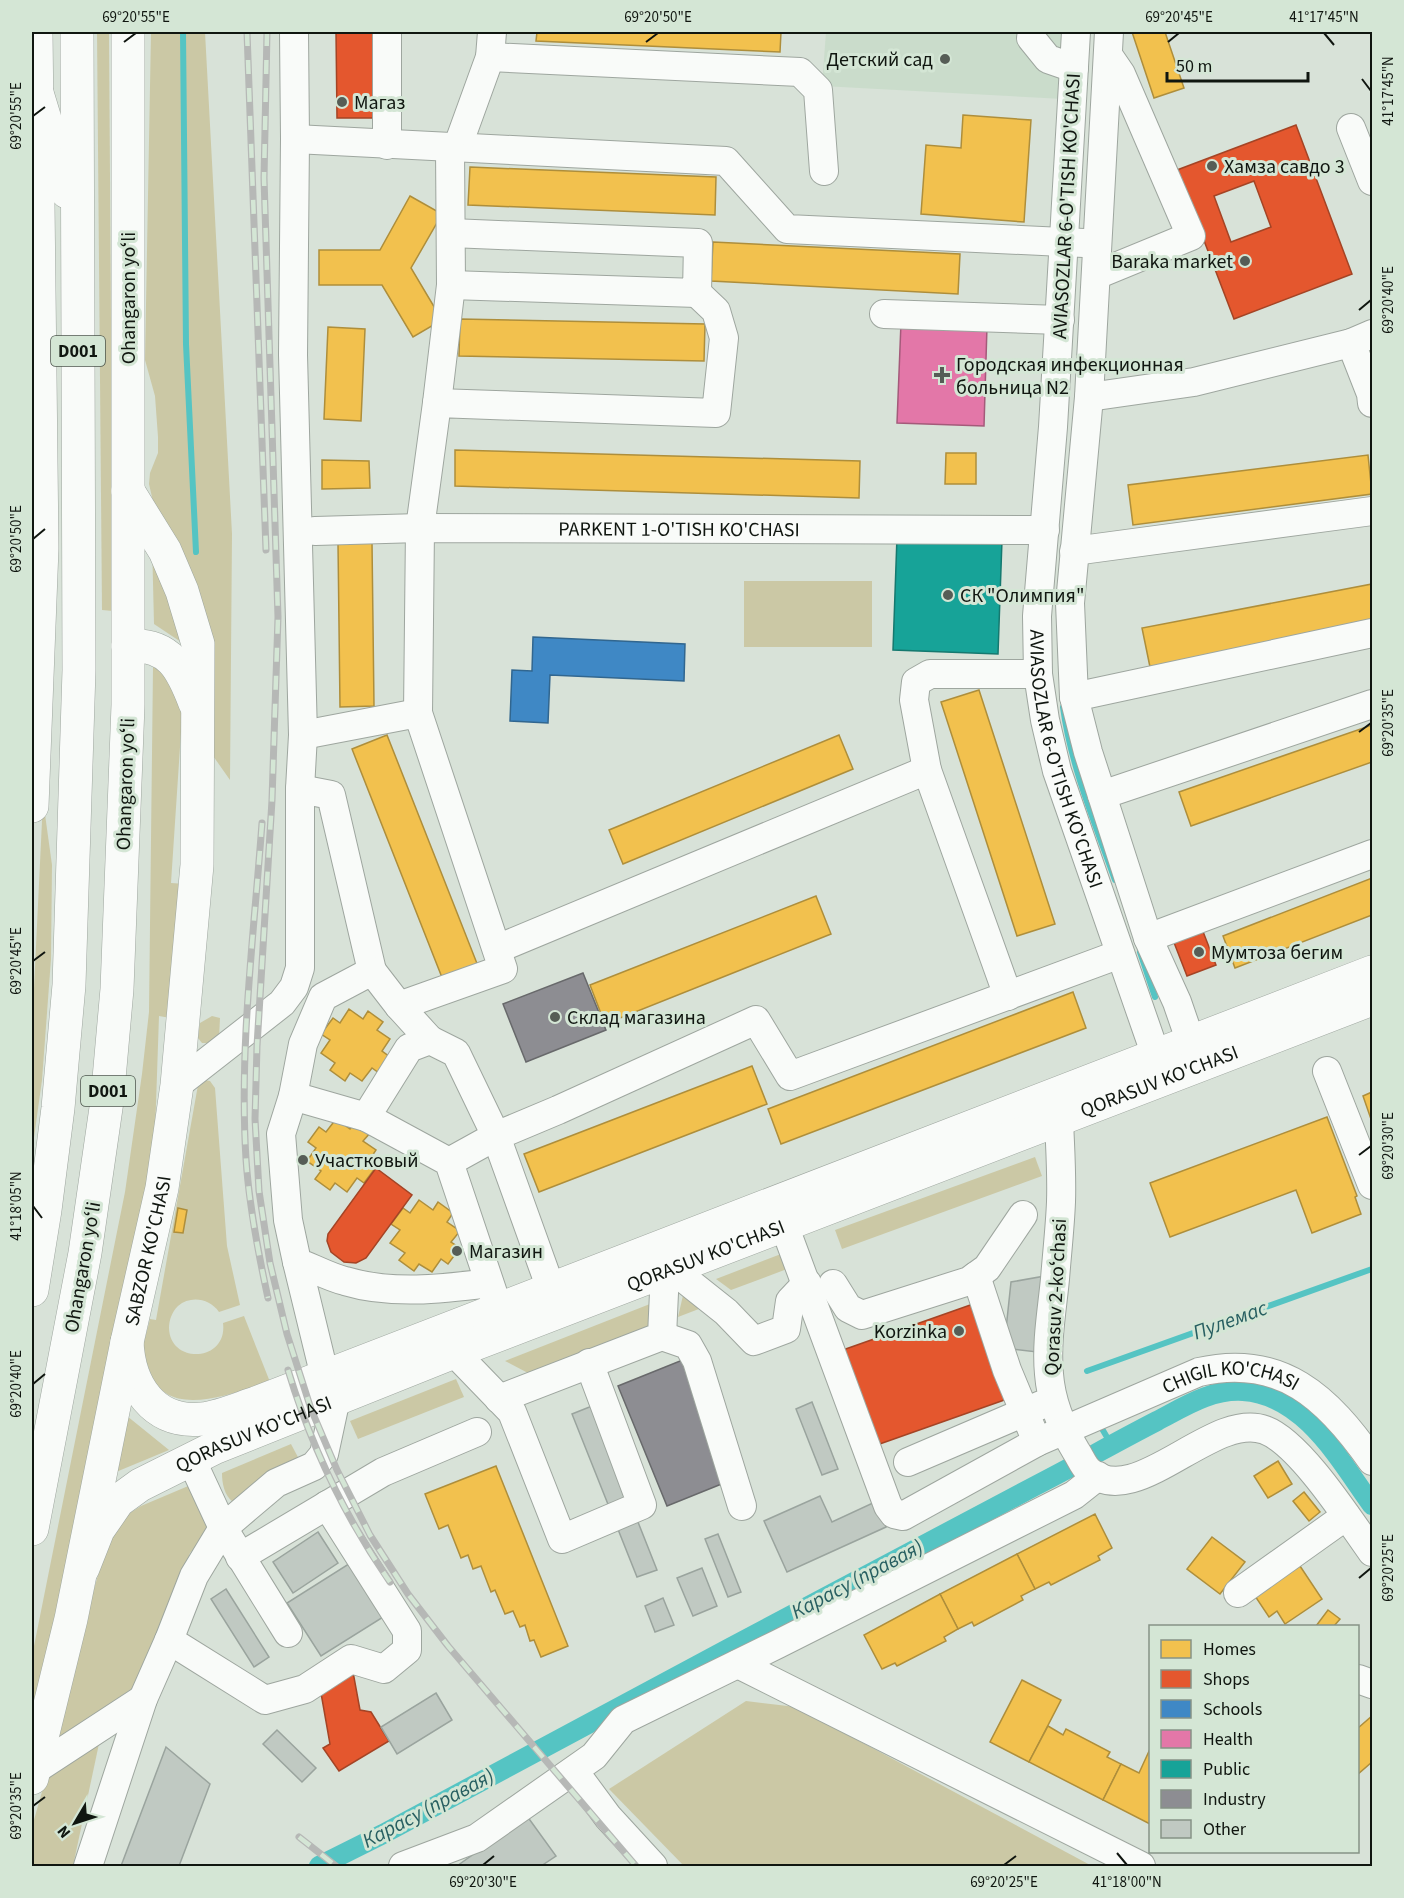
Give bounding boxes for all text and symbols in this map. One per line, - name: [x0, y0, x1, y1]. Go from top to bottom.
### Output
- text: 69°20'55"E: [102, 7, 170, 28]
- text: 69°20'50"E: [624, 7, 692, 28]
- text: 69°20'45"E: [1145, 7, 1213, 28]
- text: 41°17'45"N: [1289, 7, 1359, 28]
- scale bar: [1167, 45, 1308, 83]
- place label: Детский сад: [826, 46, 933, 74]
- marker: Детский сад: [938, 52, 952, 66]
- text: 50 m: [1176, 54, 1212, 79]
- text: 41°17'45"N: [1378, 56, 1399, 126]
- street label: AVIASOZLAR 6-O'TISH KO'CHASI: [1046, 72, 1088, 340]
- text: 69°20'55"E: [6, 82, 27, 150]
- place label: Магаз: [354, 89, 405, 117]
- marker: Магаз: [335, 95, 349, 109]
- place label: Хамза савдо 3: [1224, 153, 1345, 181]
- marker: Хамза савдо 3: [1205, 159, 1219, 173]
- street label: Ohangaron yoʻli: [115, 232, 143, 364]
- place label: Baraka market: [1111, 248, 1233, 276]
- marker: Baraka market: [1238, 254, 1252, 268]
- text: 69°20'40"E: [1378, 266, 1399, 334]
- road number: D001: [51, 336, 105, 366]
- place label: Городская инфекционная больница N2: [956, 351, 1184, 402]
- marker: Городская инфекционная больница N2: [933, 366, 951, 384]
- text: 69°20'50"E: [6, 505, 27, 573]
- street label: PARKENT 1-O'TISH KO'CHASI: [558, 515, 800, 544]
- place label: СК "Олимпия": [960, 582, 1084, 610]
- marker: СК "Олимпия": [941, 588, 955, 602]
- street label: AVIASOZLAR 6-O'TISH KO'CHASI: [1022, 629, 1110, 892]
- text: 69°20'35"E: [1378, 689, 1399, 757]
- street label: Ohangaron yoʻli: [110, 717, 142, 851]
- text: 69°20'45"E: [6, 927, 27, 995]
- place label: Мумтоза бегим: [1211, 939, 1343, 967]
- marker: Мумтоза бегим: [1192, 945, 1206, 959]
- place label: Склад магазина: [567, 1004, 706, 1032]
- marker: Склад магазина: [548, 1010, 562, 1024]
- street label: QORASUV KO'CHASI: [1076, 1039, 1243, 1125]
- road number: D001: [81, 1076, 135, 1106]
- text: 69°20'30"E: [1378, 1112, 1399, 1180]
- place label: Участковый: [315, 1147, 419, 1175]
- marker: Участковый: [296, 1153, 310, 1167]
- text: 41°18'05"N: [6, 1171, 27, 1241]
- street label: SABZOR KO'CHASI: [118, 1174, 179, 1329]
- street label: Ohangaron yoʻli: [58, 1199, 108, 1335]
- street label: QORASUV KO'CHASI: [623, 1213, 789, 1299]
- street label: Qorasuv 2-koʻchasi: [1038, 1218, 1074, 1376]
- place label: Магазин: [469, 1238, 543, 1266]
- marker: Магазин: [450, 1244, 464, 1258]
- water label: Пулемас: [1189, 1292, 1272, 1347]
- place label: Korzinka: [874, 1318, 947, 1346]
- marker: Korzinka: [952, 1324, 966, 1338]
- text: 69°20'40"E: [6, 1350, 27, 1418]
- street label: CHIGIL KO'CHASI: [1158, 1354, 1304, 1401]
- street label: QORASUV KO'CHASI: [171, 1389, 336, 1480]
- water label: Карасу (правая): [786, 1532, 928, 1626]
- text: 69°20'25"E: [1378, 1534, 1399, 1602]
- legend: [1149, 1625, 1359, 1853]
- text: Homes: [1203, 1637, 1256, 1662]
- text: Shops: [1203, 1667, 1250, 1692]
- text: Schools: [1203, 1697, 1262, 1722]
- text: Health: [1203, 1727, 1253, 1752]
- text: Public: [1203, 1757, 1250, 1782]
- water label: Карасу (правая): [357, 1761, 499, 1855]
- text: 69°20'35"E: [6, 1772, 27, 1840]
- text: Industry: [1203, 1787, 1266, 1812]
- north arrow: [45, 1793, 105, 1853]
- text: Other: [1203, 1817, 1247, 1842]
- text: N: [52, 1821, 76, 1843]
- text: 69°20'30"E: [449, 1872, 517, 1893]
- text: 69°20'25"E: [970, 1872, 1038, 1893]
- text: 41°18'00"N: [1092, 1872, 1162, 1893]

